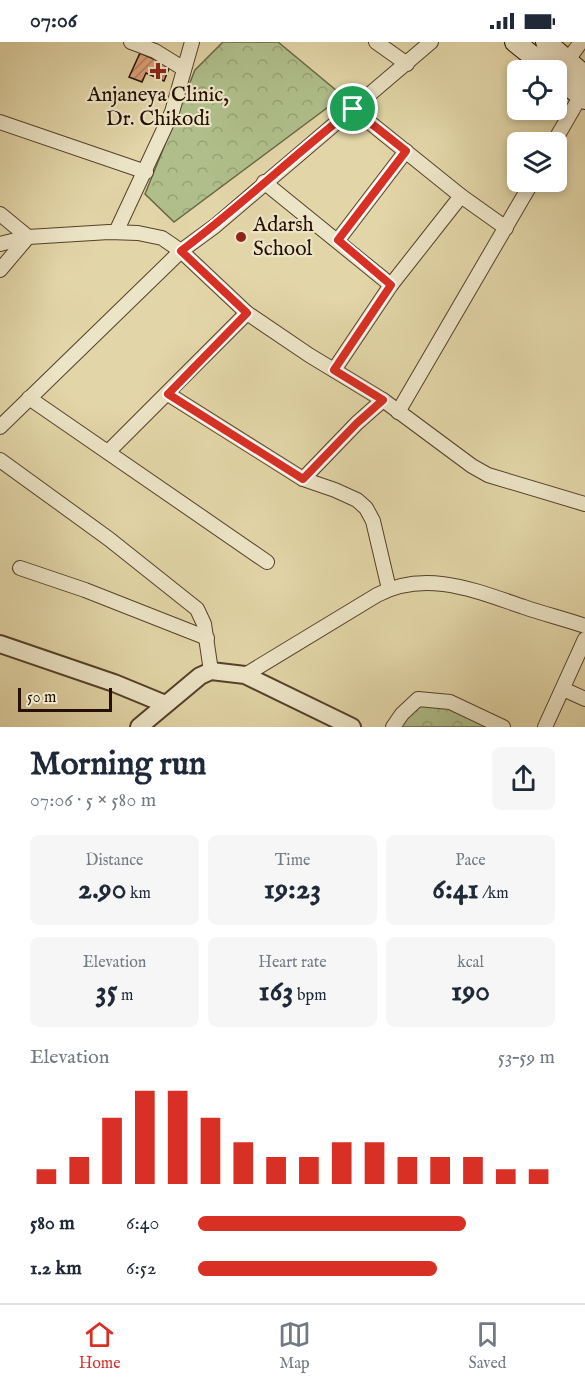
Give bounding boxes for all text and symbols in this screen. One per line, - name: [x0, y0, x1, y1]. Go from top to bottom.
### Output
- text: 07:06: [30, 7, 77, 35]
- map controls: [507, 60, 567, 192]
- button: locate: [507, 60, 567, 120]
- marker: Anjaneya Clinic, Dr. Chikodi: [149, 62, 167, 80]
- place label: Anjaneya Clinic, Dr. Chikodi: [86, 82, 229, 133]
- pin: [327, 83, 378, 134]
- icon: arrive: [336, 92, 369, 125]
- button: layers: [507, 132, 567, 192]
- place label: Adarsh School: [252, 212, 314, 263]
- marker: Adarsh School: [234, 230, 248, 244]
- scale bar: [18, 685, 112, 712]
- text: 50 m: [27, 688, 56, 708]
- text: Morning run: [30, 744, 206, 786]
- button: share: [492, 747, 555, 810]
- text: 07:06 · 5 × 580 m: [30, 788, 156, 813]
- text: Distance: [86, 851, 143, 871]
- text: Time: [275, 851, 310, 871]
- text: Pace: [455, 851, 486, 871]
- text: 2.90: [78, 871, 126, 909]
- text: 19:23: [264, 871, 321, 909]
- text: 6:41: [432, 871, 479, 909]
- text: km: [126, 884, 151, 904]
- text: /km: [479, 884, 509, 904]
- text: Elevation: [83, 953, 146, 973]
- text: Heart rate: [258, 953, 327, 973]
- text: kcal: [457, 953, 484, 973]
- text: 35: [96, 973, 118, 1011]
- text: 163: [258, 973, 294, 1011]
- text: 190: [451, 973, 490, 1011]
- text: m: [118, 986, 133, 1006]
- text: bpm: [294, 986, 327, 1006]
- text: Elevation: [30, 1045, 109, 1070]
- text: 53–59 m: [498, 1045, 555, 1070]
- text: 580 m: [30, 1211, 75, 1236]
- text: 6:40: [126, 1211, 159, 1236]
- text: 1.2 km: [30, 1256, 82, 1281]
- text: 6:52: [126, 1256, 156, 1281]
- tab: Home: [79, 1318, 121, 1374]
- tab: Map: [278, 1318, 311, 1374]
- tab: Saved: [468, 1318, 506, 1374]

